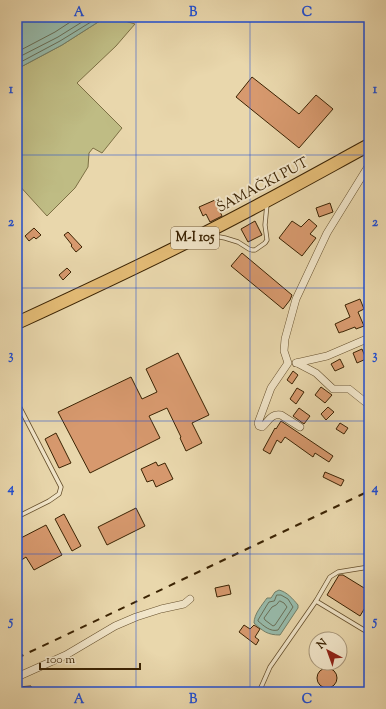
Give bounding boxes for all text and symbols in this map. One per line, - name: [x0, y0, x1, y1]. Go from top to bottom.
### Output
- text: A: [74, 4, 85, 22]
- text: B: [189, 4, 198, 22]
- text: C: [302, 4, 312, 22]
- text: 1: [9, 81, 14, 99]
- text: 1: [373, 81, 378, 99]
- street label: ŠAMAČKI PUT: [214, 153, 312, 219]
- text: 2: [8, 214, 15, 232]
- text: 2: [372, 214, 379, 232]
- road number: M-I 105: [171, 227, 219, 249]
- text: 3: [8, 347, 14, 365]
- text: 3: [372, 347, 378, 365]
- text: 4: [7, 480, 15, 498]
- text: 4: [371, 480, 379, 498]
- text: 5: [8, 613, 14, 631]
- text: 5: [372, 613, 378, 631]
- north arrow: [308, 631, 348, 671]
- text: N: [313, 635, 331, 654]
- scale bar: [40, 645, 140, 671]
- text: 100 m: [46, 651, 75, 669]
- text: A: [74, 691, 85, 709]
- text: B: [189, 691, 198, 709]
- text: C: [302, 691, 312, 709]

